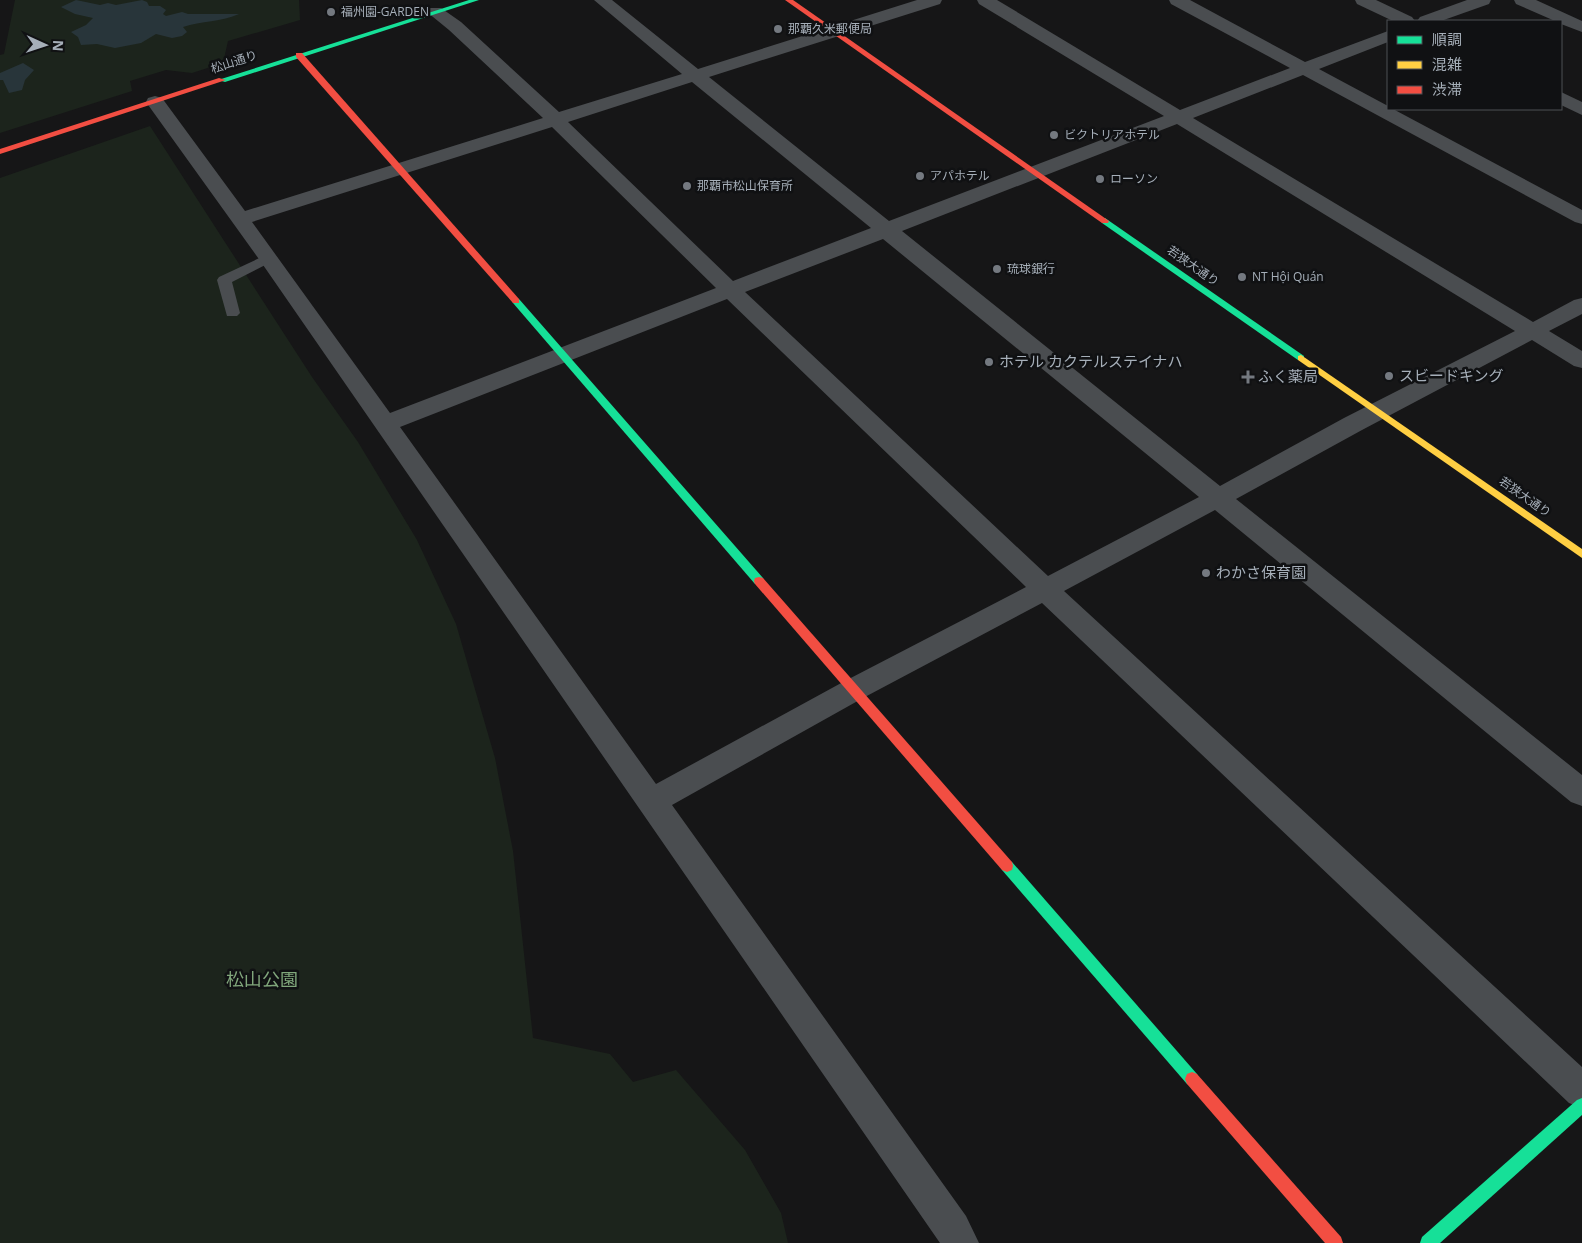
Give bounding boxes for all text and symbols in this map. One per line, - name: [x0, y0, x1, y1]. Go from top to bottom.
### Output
- place label: 福州園-GARDEN: [341, 3, 429, 20]
- marker: 福州園-GARDEN: [325, 6, 337, 18]
- north arrow: [20, 20, 70, 70]
- place label: 那覇久米郵便局: [788, 20, 872, 37]
- legend: [1387, 20, 1562, 110]
- marker: 那覇久米郵便局: [772, 23, 784, 35]
- text: 順調: [1432, 29, 1462, 49]
- text: N: [49, 40, 68, 52]
- street label: 松山通り: [208, 46, 259, 77]
- text: 混雑: [1432, 54, 1462, 74]
- text: 渋滞: [1432, 79, 1462, 99]
- place label: ビクトリアホテル: [1064, 126, 1160, 143]
- marker: ビクトリアホテル: [1048, 129, 1060, 141]
- place label: アパホテル: [930, 167, 990, 184]
- marker: アパホテル: [914, 170, 926, 182]
- place label: ローソン: [1110, 170, 1158, 187]
- marker: ローソン: [1094, 173, 1106, 185]
- place label: 那覇市松山保育所: [697, 177, 793, 194]
- marker: 那覇市松山保育所: [681, 180, 693, 192]
- street label: 若狭大通り: [1164, 241, 1223, 290]
- place label: 琉球銀行: [1007, 260, 1055, 277]
- marker: 琉球銀行: [991, 263, 1003, 275]
- place label: NT Hội Quán: [1252, 268, 1324, 285]
- marker: NT Hội Quán: [1236, 271, 1248, 283]
- place label: ホテル カクテルステイナハ: [999, 351, 1183, 371]
- marker: ホテル カクテルステイナハ: [983, 356, 995, 368]
- place label: スビードキング: [1399, 365, 1504, 385]
- place label: ふく薬局: [1258, 366, 1318, 386]
- marker: スビードキング: [1383, 370, 1395, 382]
- marker: ふく薬局: [1242, 371, 1254, 383]
- street label: 若狭大通り: [1496, 472, 1555, 521]
- place label: わかさ保育園: [1216, 562, 1306, 582]
- marker: わかさ保育園: [1200, 567, 1212, 579]
- park label: 松山公園: [226, 967, 298, 991]

